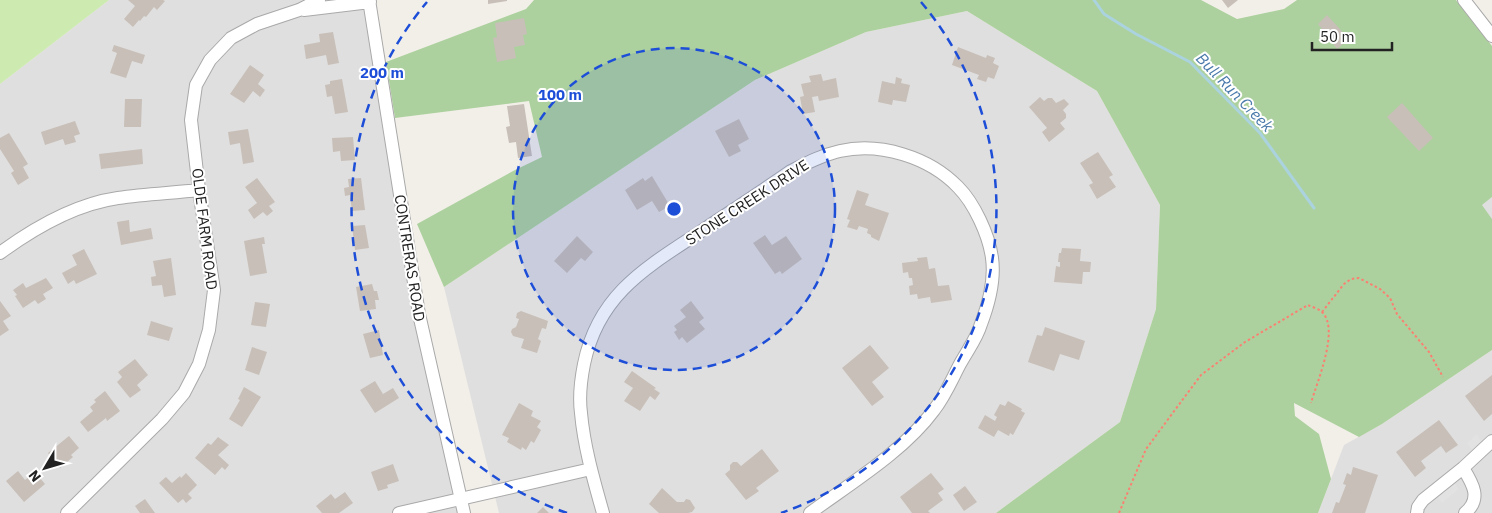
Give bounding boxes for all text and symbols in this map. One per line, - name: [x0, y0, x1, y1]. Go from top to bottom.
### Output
- scale bar: [1312, 20, 1392, 52]
- text: 50 m: [1320, 27, 1355, 46]
- water label: Bull Run Creek: [1192, 48, 1278, 136]
- text: 200 m: [360, 63, 404, 82]
- text: 100 m: [538, 85, 582, 104]
- street label: STONE CREEK DRIVE: [682, 155, 812, 249]
- street label: OLDE FARM ROAD: [188, 167, 222, 291]
- street label: CONTRERAS ROAD: [391, 193, 429, 323]
- centre of rings: [665, 200, 683, 218]
- north arrow: [20, 443, 70, 493]
- text: N: [25, 466, 45, 486]

